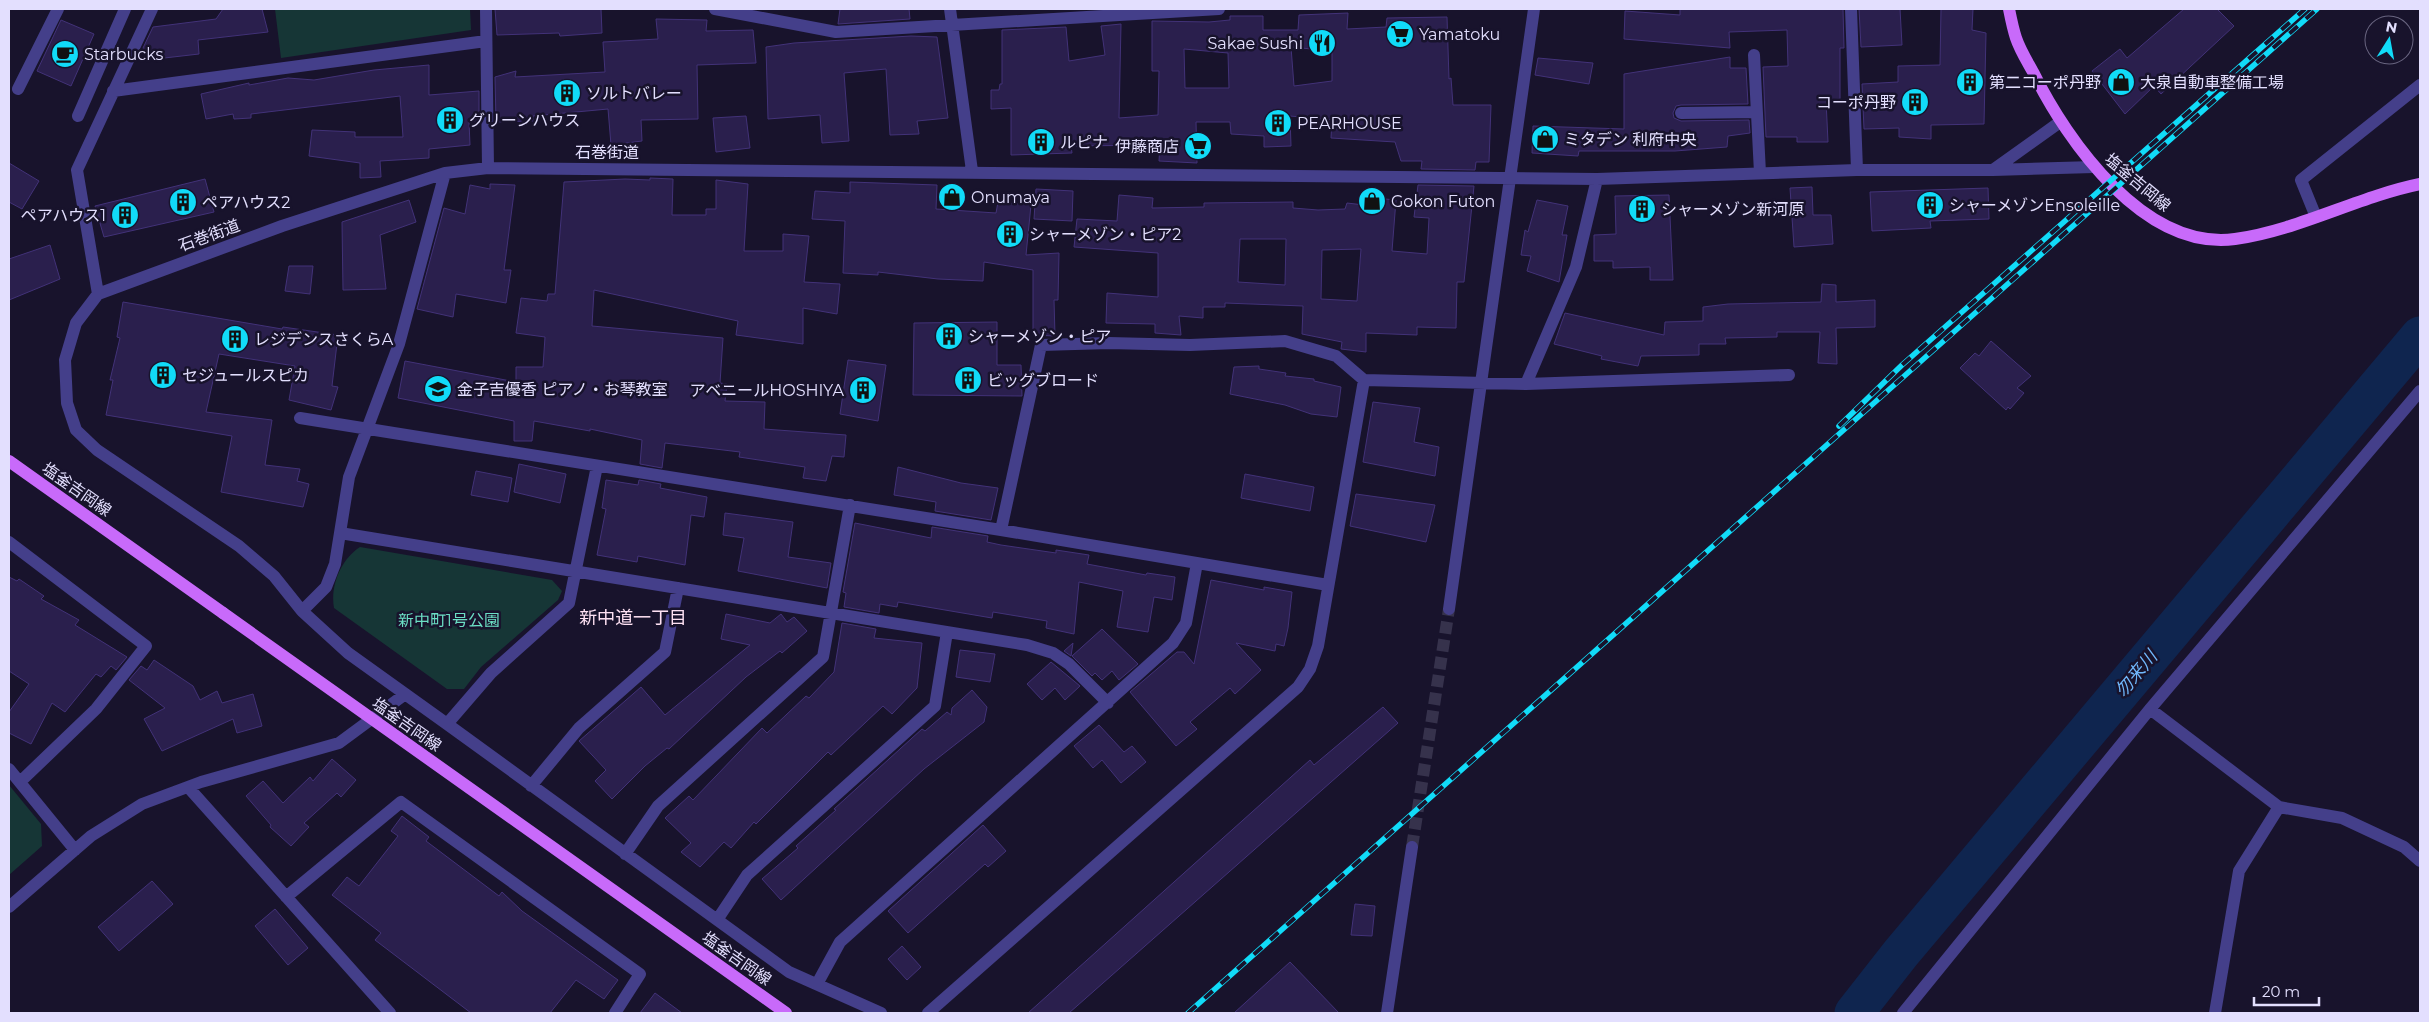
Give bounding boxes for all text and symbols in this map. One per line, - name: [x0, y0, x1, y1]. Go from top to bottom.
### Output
- north arrow: [2364, 15, 2414, 65]
- text: N: [2384, 17, 2399, 37]
- supermarket icon: Yamatoku: [1385, 19, 1415, 49]
- place label: Yamatoku: [1419, 25, 1500, 44]
- restaurant icon: Sakae Sushi: [1307, 28, 1337, 58]
- place label: Sakae Sushi: [1207, 34, 1303, 53]
- cafe icon: Starbucks: [50, 39, 80, 69]
- place label: Starbucks: [84, 45, 164, 64]
- building icon: 第二コーポ丹野: [1955, 67, 1985, 97]
- shop icon: 大泉自動車整備工場: [2106, 67, 2136, 97]
- place label: 第二コーポ丹野: [1989, 73, 2101, 92]
- place label: 大泉自動車整備工場: [2140, 73, 2284, 92]
- building icon: ソルトバレー: [552, 78, 582, 108]
- place label: ソルトバレー: [586, 84, 682, 103]
- building icon: コーポ丹野: [1900, 87, 1930, 117]
- place label: コーポ丹野: [1816, 93, 1896, 112]
- building icon: グリーンハウス: [435, 105, 465, 135]
- building icon: PEARHOUSE: [1263, 108, 1293, 138]
- place label: グリーンハウス: [469, 111, 580, 130]
- place label: PEARHOUSE: [1297, 114, 1402, 133]
- shop icon: ミタデン 利府中央: [1530, 124, 1560, 154]
- building icon: ルピナ: [1026, 127, 1056, 157]
- place label: ミタデン 利府中央: [1564, 130, 1696, 149]
- supermarket icon: 伊藤商店: [1183, 131, 1213, 161]
- place label: ルピナ: [1060, 133, 1108, 152]
- place label: 伊藤商店: [1115, 137, 1179, 156]
- street label: 石巻街道: [575, 143, 639, 162]
- street label: 塩釜吉岡線: [2101, 149, 2174, 215]
- shop icon: Onumaya: [937, 182, 967, 212]
- shop icon: Gokon Futon: [1357, 186, 1387, 216]
- building icon: ペアハウス2: [168, 187, 198, 217]
- place label: Onumaya: [971, 188, 1050, 207]
- building icon: シャーメゾンEnsoleille: [1915, 190, 1945, 220]
- place label: Gokon Futon: [1391, 192, 1495, 211]
- place label: ペアハウス2: [202, 193, 290, 212]
- building icon: シャーメゾン新河原: [1627, 194, 1657, 224]
- place label: シャーメゾンEnsoleille: [1949, 196, 2120, 215]
- building icon: ペアハウス1: [110, 200, 140, 230]
- place label: シャーメゾン新河原: [1661, 200, 1804, 219]
- place label: ペアハウス1: [21, 206, 106, 225]
- street label: 石巻街道: [176, 216, 242, 255]
- building icon: シャーメゾン・ピア2: [995, 219, 1025, 249]
- place label: シャーメゾン・ピア2: [1029, 225, 1181, 244]
- building icon: シャーメゾン・ピア: [934, 321, 964, 351]
- building icon: レジデンスさくらA: [220, 324, 250, 354]
- place label: シャーメゾン・ピア: [968, 327, 1111, 346]
- place label: レジデンスさくらA: [254, 330, 394, 349]
- building icon: セジュールスピカ: [148, 360, 178, 390]
- building icon: ビッグブロード: [953, 365, 983, 395]
- place label: セジュールスピカ: [182, 366, 309, 385]
- place label: ビッグブロード: [987, 371, 1099, 390]
- school or university icon: 金子吉優香 ピアノ・お琴教室: [423, 374, 453, 404]
- building icon: アベニールHOSHIYA: [848, 375, 878, 405]
- place label: 金子吉優香 ピアノ・お琴教室: [457, 380, 668, 399]
- place label: アベニールHOSHIYA: [690, 381, 845, 400]
- street label: 塩釜吉岡線: [38, 459, 115, 520]
- district label: 新中道一丁目: [579, 607, 687, 629]
- park label: 新中町1号公園: [398, 611, 500, 630]
- water label: 勿来川: [2110, 645, 2163, 702]
- street label: 塩釜吉岡線: [368, 694, 445, 755]
- street label: 塩釜吉岡線: [698, 928, 775, 989]
- scale bar: [2254, 974, 2319, 1006]
- text: 20 m: [2262, 982, 2300, 1001]

